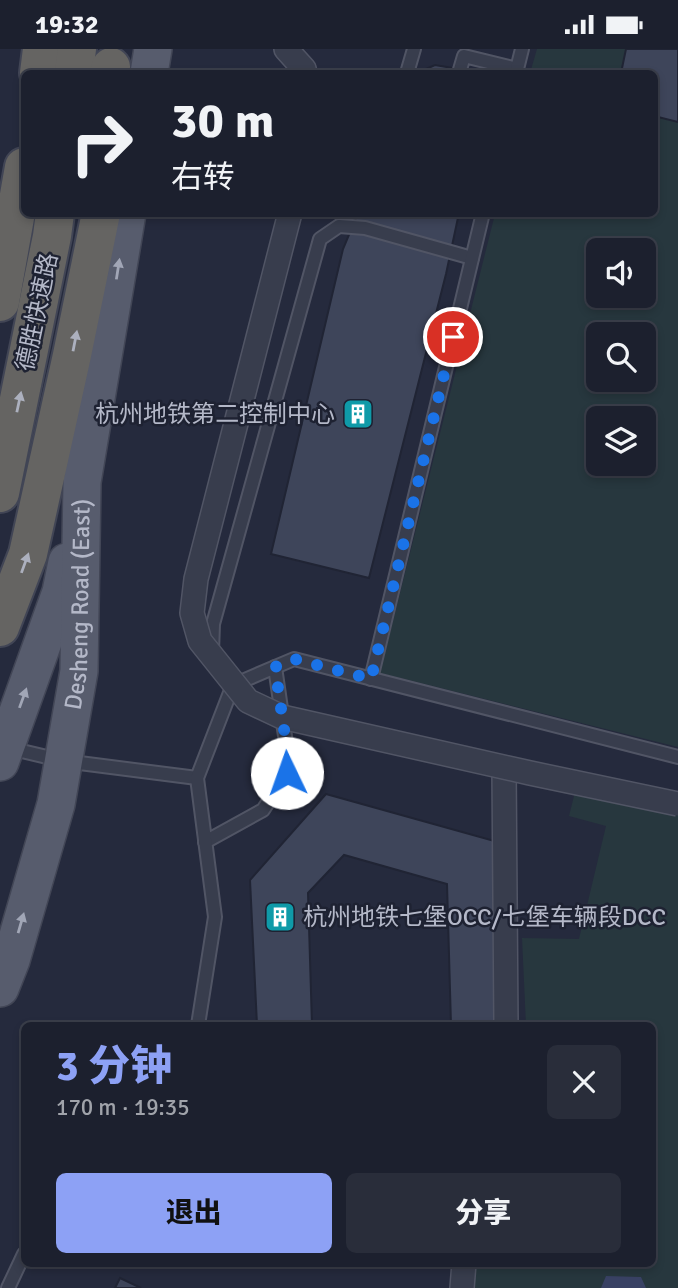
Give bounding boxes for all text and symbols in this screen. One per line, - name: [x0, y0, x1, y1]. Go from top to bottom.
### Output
- text: 19:32: [35, 9, 99, 41]
- text: 30 m: [171, 91, 274, 151]
- icon: right: [56, 98, 147, 189]
- text: 右转: [171, 158, 235, 197]
- map controls: [586, 238, 656, 476]
- button: sound: [586, 238, 656, 308]
- street label: 德胜快速路: [10, 250, 64, 374]
- one-way arrow: [113, 258, 124, 280]
- pin: [423, 307, 483, 367]
- icon: arrive: [434, 318, 472, 356]
- button: search: [586, 322, 656, 392]
- one-way arrow: [70, 330, 81, 352]
- one-way arrow: [13, 391, 24, 413]
- building icon: 杭州地铁第二控制中心: [341, 397, 375, 431]
- place label: 杭州地铁第二控制中心: [95, 399, 335, 429]
- button: layers: [586, 406, 656, 476]
- street label: Desheng Road (East): [58, 499, 97, 712]
- one-way arrow: [19, 553, 30, 574]
- one-way arrow: [18, 687, 29, 708]
- position arrow: [250, 736, 324, 810]
- building icon: 杭州地铁七堡OCC/七堡车辆段DCC: [263, 900, 297, 934]
- place label: 杭州地铁七堡OCC/七堡车辆段DCC: [303, 902, 666, 932]
- one-way arrow: [17, 913, 27, 934]
- text: 3 分钟: [56, 1041, 172, 1092]
- button: close: [547, 1045, 621, 1119]
- text: 170 m · 19:35: [56, 1093, 190, 1122]
- button: 退出: [56, 1173, 332, 1253]
- button: 分享: [346, 1173, 621, 1253]

